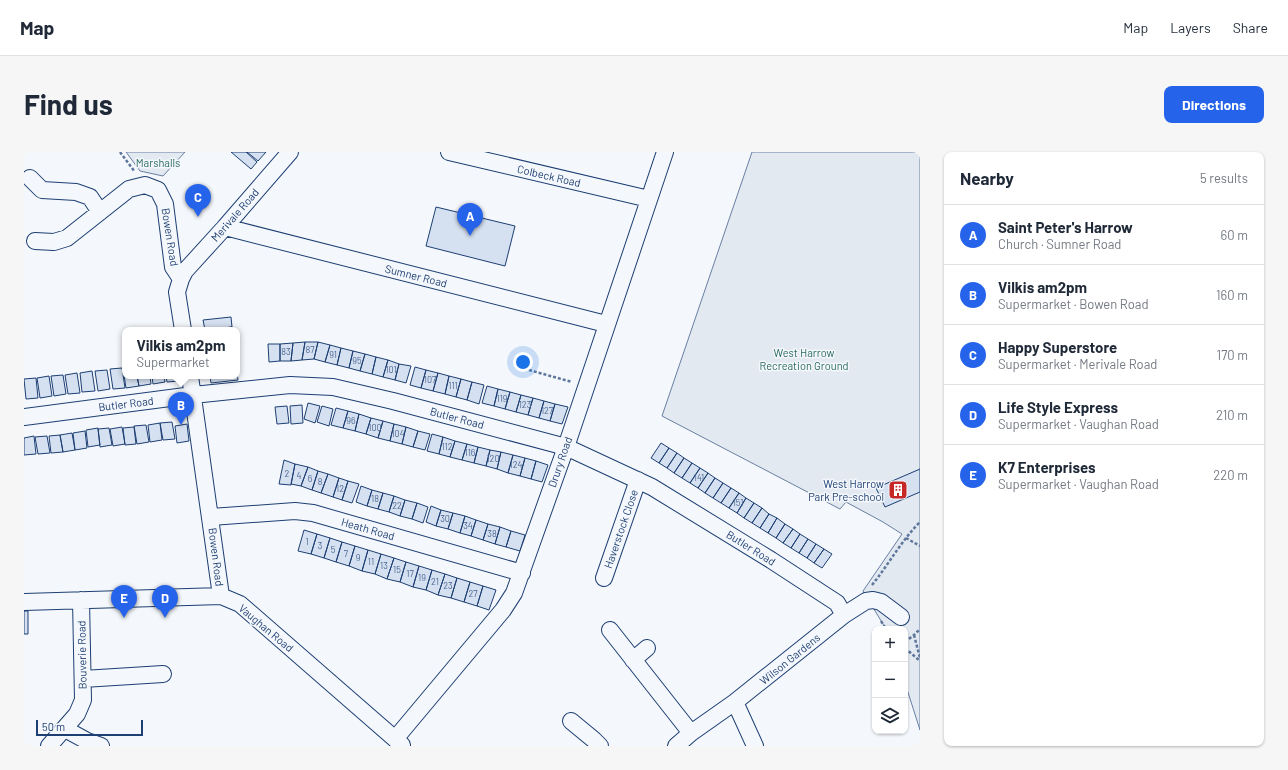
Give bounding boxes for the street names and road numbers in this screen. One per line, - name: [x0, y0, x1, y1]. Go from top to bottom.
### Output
- street label: Colbeck Road: [516, 162, 582, 189]
- street label: Merivale Road: [208, 185, 261, 244]
- street label: Bowen Road: [159, 207, 182, 267]
- street label: Sumner Road: [384, 262, 449, 290]
- street label: Butler Road: [98, 394, 154, 413]
- street label: Butler Road: [429, 404, 486, 431]
- street label: Drury Road: [545, 435, 574, 489]
- street label: Haverstock Close: [601, 488, 640, 570]
- street label: Heath Road: [340, 515, 396, 542]
- street label: Bowen Road: [206, 527, 227, 587]
- street label: Butler Road: [724, 527, 778, 568]
- street label: Vaughan Road: [236, 601, 296, 654]
- street label: Bouverie Road: [74, 620, 89, 690]
- street label: Wilson Gardens: [757, 630, 822, 687]

